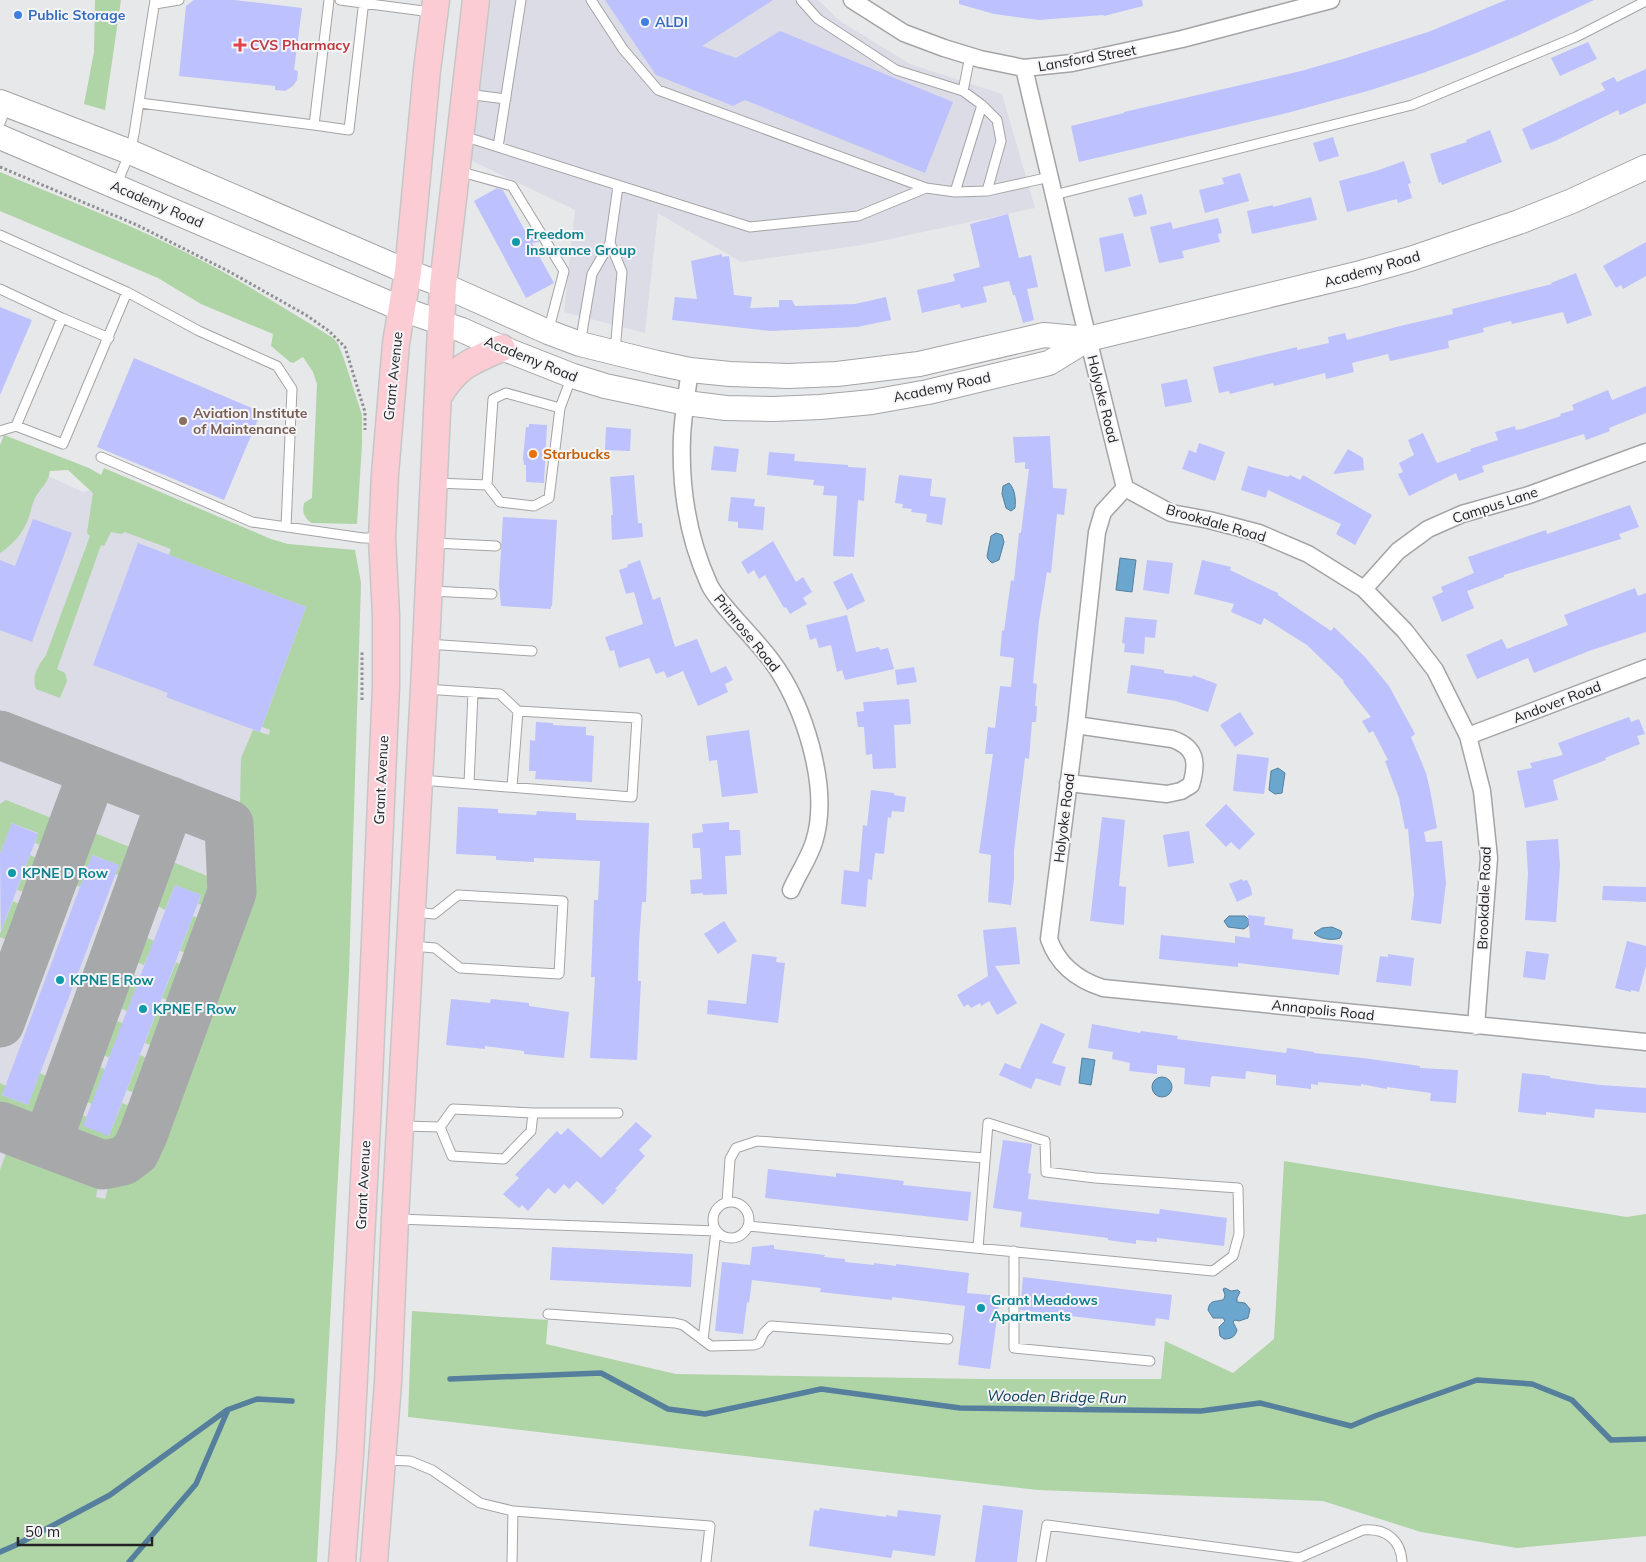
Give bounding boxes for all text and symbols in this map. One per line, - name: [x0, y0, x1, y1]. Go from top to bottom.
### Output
- place label: Public Storage: [28, 6, 126, 24]
- marker: Public Storage: [12, 9, 24, 21]
- place label: ALDI: [655, 13, 688, 31]
- marker: ALDI: [639, 16, 651, 28]
- place label: CVS Pharmacy: [250, 36, 350, 54]
- marker: CVS Pharmacy: [234, 39, 246, 51]
- street label: Lansford Street: [1036, 40, 1138, 75]
- street label: Academy Road: [108, 176, 206, 232]
- place label: Freedom Insurance Group: [526, 225, 636, 259]
- marker: Freedom Insurance Group: [510, 236, 522, 248]
- street label: Academy Road: [1322, 247, 1422, 291]
- street label: Grant Avenue: [379, 331, 407, 421]
- street label: Academy Road: [482, 332, 580, 386]
- street label: Holyoke Road: [1083, 353, 1123, 445]
- street label: Academy Road: [892, 368, 992, 406]
- place label: Aviation Institute of Maintenance: [193, 404, 308, 438]
- marker: Aviation Institute of Maintenance: [177, 415, 189, 427]
- place label: Starbucks: [543, 445, 610, 463]
- marker: Starbucks: [527, 448, 539, 460]
- street label: Campus Lane: [1450, 483, 1540, 527]
- street label: Brookdale Road: [1164, 500, 1268, 546]
- street label: Primrose Road: [710, 590, 784, 676]
- street label: Andover Road: [1510, 677, 1604, 727]
- street label: Grant Avenue: [370, 735, 392, 825]
- street label: Holyoke Road: [1050, 772, 1078, 864]
- street label: Brookdale Road: [1473, 846, 1495, 950]
- place label: KPNE D Row: [22, 864, 109, 882]
- marker: KPNE D Row: [6, 867, 18, 879]
- place label: KPNE E Row: [70, 971, 154, 989]
- marker: KPNE E Row: [54, 974, 66, 986]
- street label: Annapolis Road: [1271, 996, 1375, 1024]
- place label: KPNE F Row: [153, 1000, 237, 1018]
- marker: KPNE F Row: [137, 1003, 149, 1015]
- street label: Grant Avenue: [352, 1140, 374, 1230]
- place label: Grant Meadows Apartments: [991, 1291, 1098, 1325]
- marker: Grant Meadows Apartments: [975, 1302, 987, 1314]
- water label: Wooden Bridge Run: [987, 1386, 1127, 1407]
- scale bar: [18, 1514, 151, 1546]
- text: 50 m: [25, 1522, 60, 1541]

